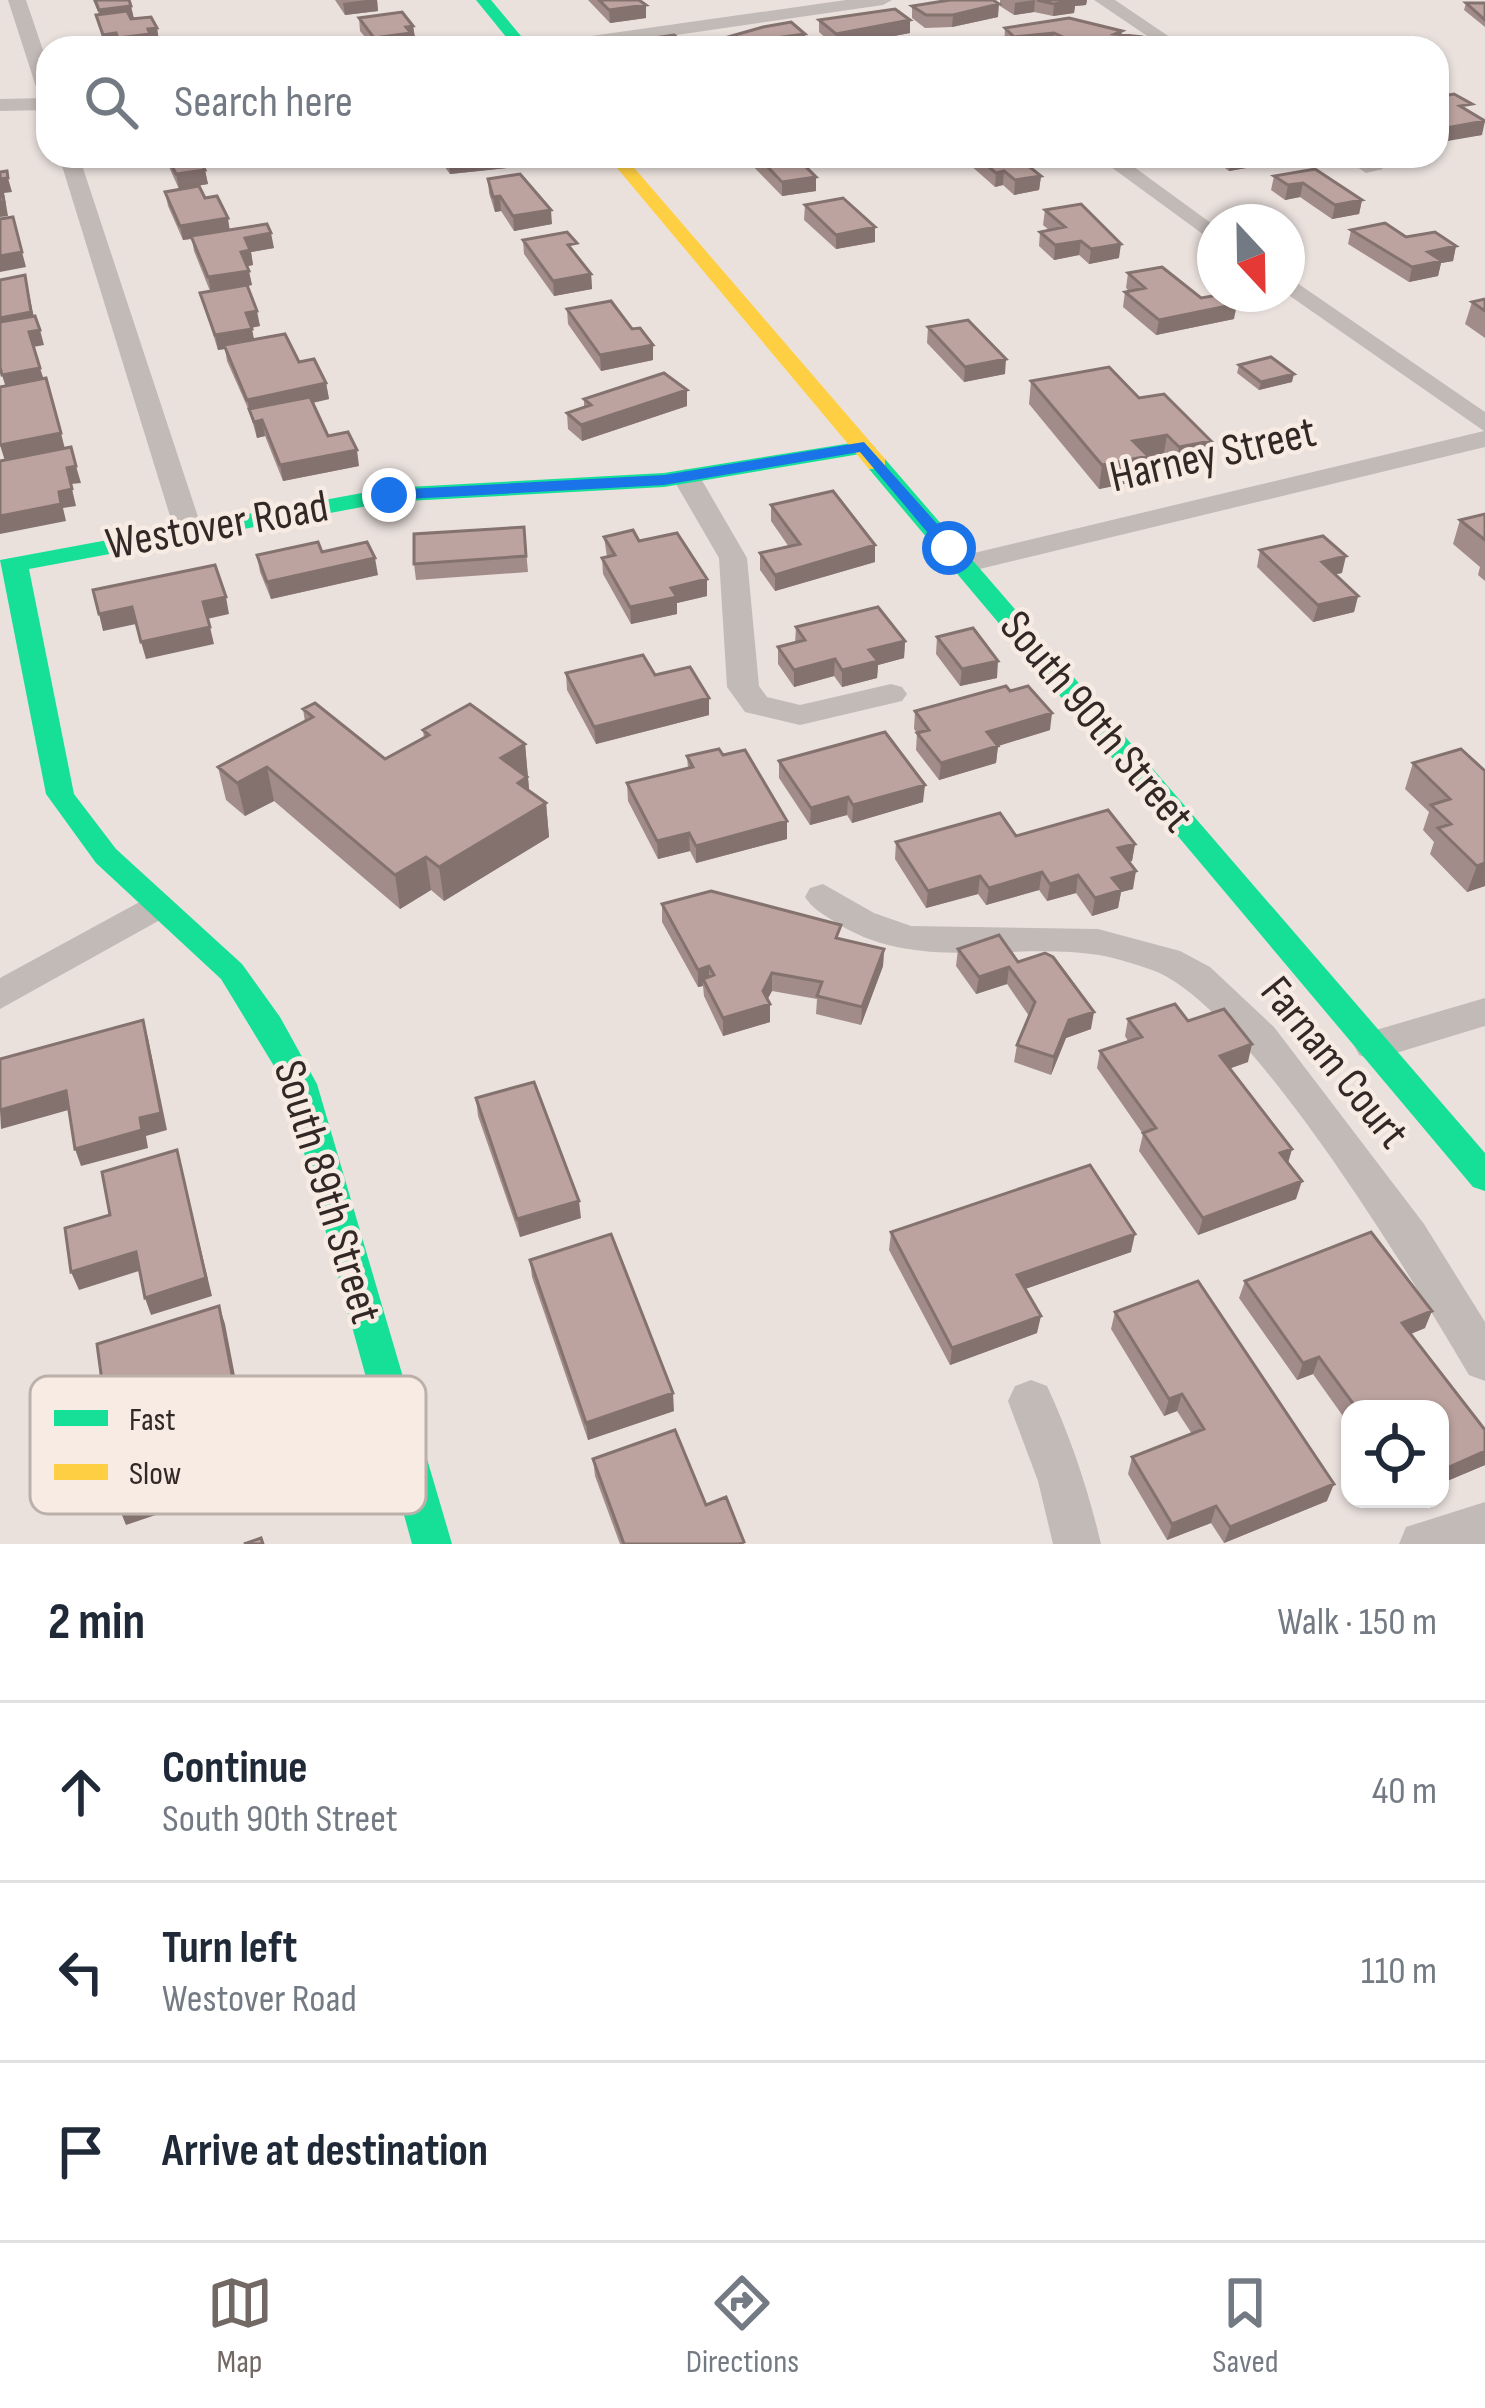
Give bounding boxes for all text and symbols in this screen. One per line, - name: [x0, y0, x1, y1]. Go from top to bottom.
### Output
- search box: [36, 36, 1449, 168]
- icon: search: [78, 69, 144, 135]
- text: Search here: [174, 75, 353, 130]
- north arrow: [1197, 204, 1305, 312]
- street label: Harney Street: [1105, 405, 1321, 505]
- route end: [362, 468, 416, 522]
- street label: Westover Road: [102, 479, 332, 573]
- route start: [922, 521, 976, 575]
- street label: South 90th Street: [988, 600, 1204, 844]
- street label: Farnam Court: [1248, 966, 1420, 1160]
- street label: South 89th Street: [261, 1054, 393, 1330]
- legend: [30, 1376, 426, 1514]
- text: Fast: [129, 1400, 176, 1440]
- map controls: [1341, 1400, 1449, 1508]
- button: locate: [1341, 1400, 1449, 1508]
- text: Slow: [129, 1454, 181, 1494]
- text: 2 min: [48, 1592, 145, 1653]
- text: Walk · 150 m: [1277, 1599, 1437, 1646]
- text: Continue: [162, 1741, 308, 1796]
- icon: ahead: [48, 1759, 114, 1825]
- text: 40 m: [1372, 1768, 1437, 1815]
- text: South 90th Street: [162, 1796, 398, 1843]
- text: Turn left: [162, 1921, 297, 1976]
- icon: left: [48, 1939, 114, 2005]
- text: 110 m: [1361, 1948, 1437, 1995]
- text: Westover Road: [162, 1976, 357, 2023]
- icon: arrive: [48, 2119, 114, 2185]
- text: Arrive at destination: [162, 2124, 488, 2179]
- tab: Map: [207, 2270, 273, 2382]
- tab: Directions: [686, 2270, 799, 2382]
- tab: Saved: [1212, 2270, 1278, 2382]

